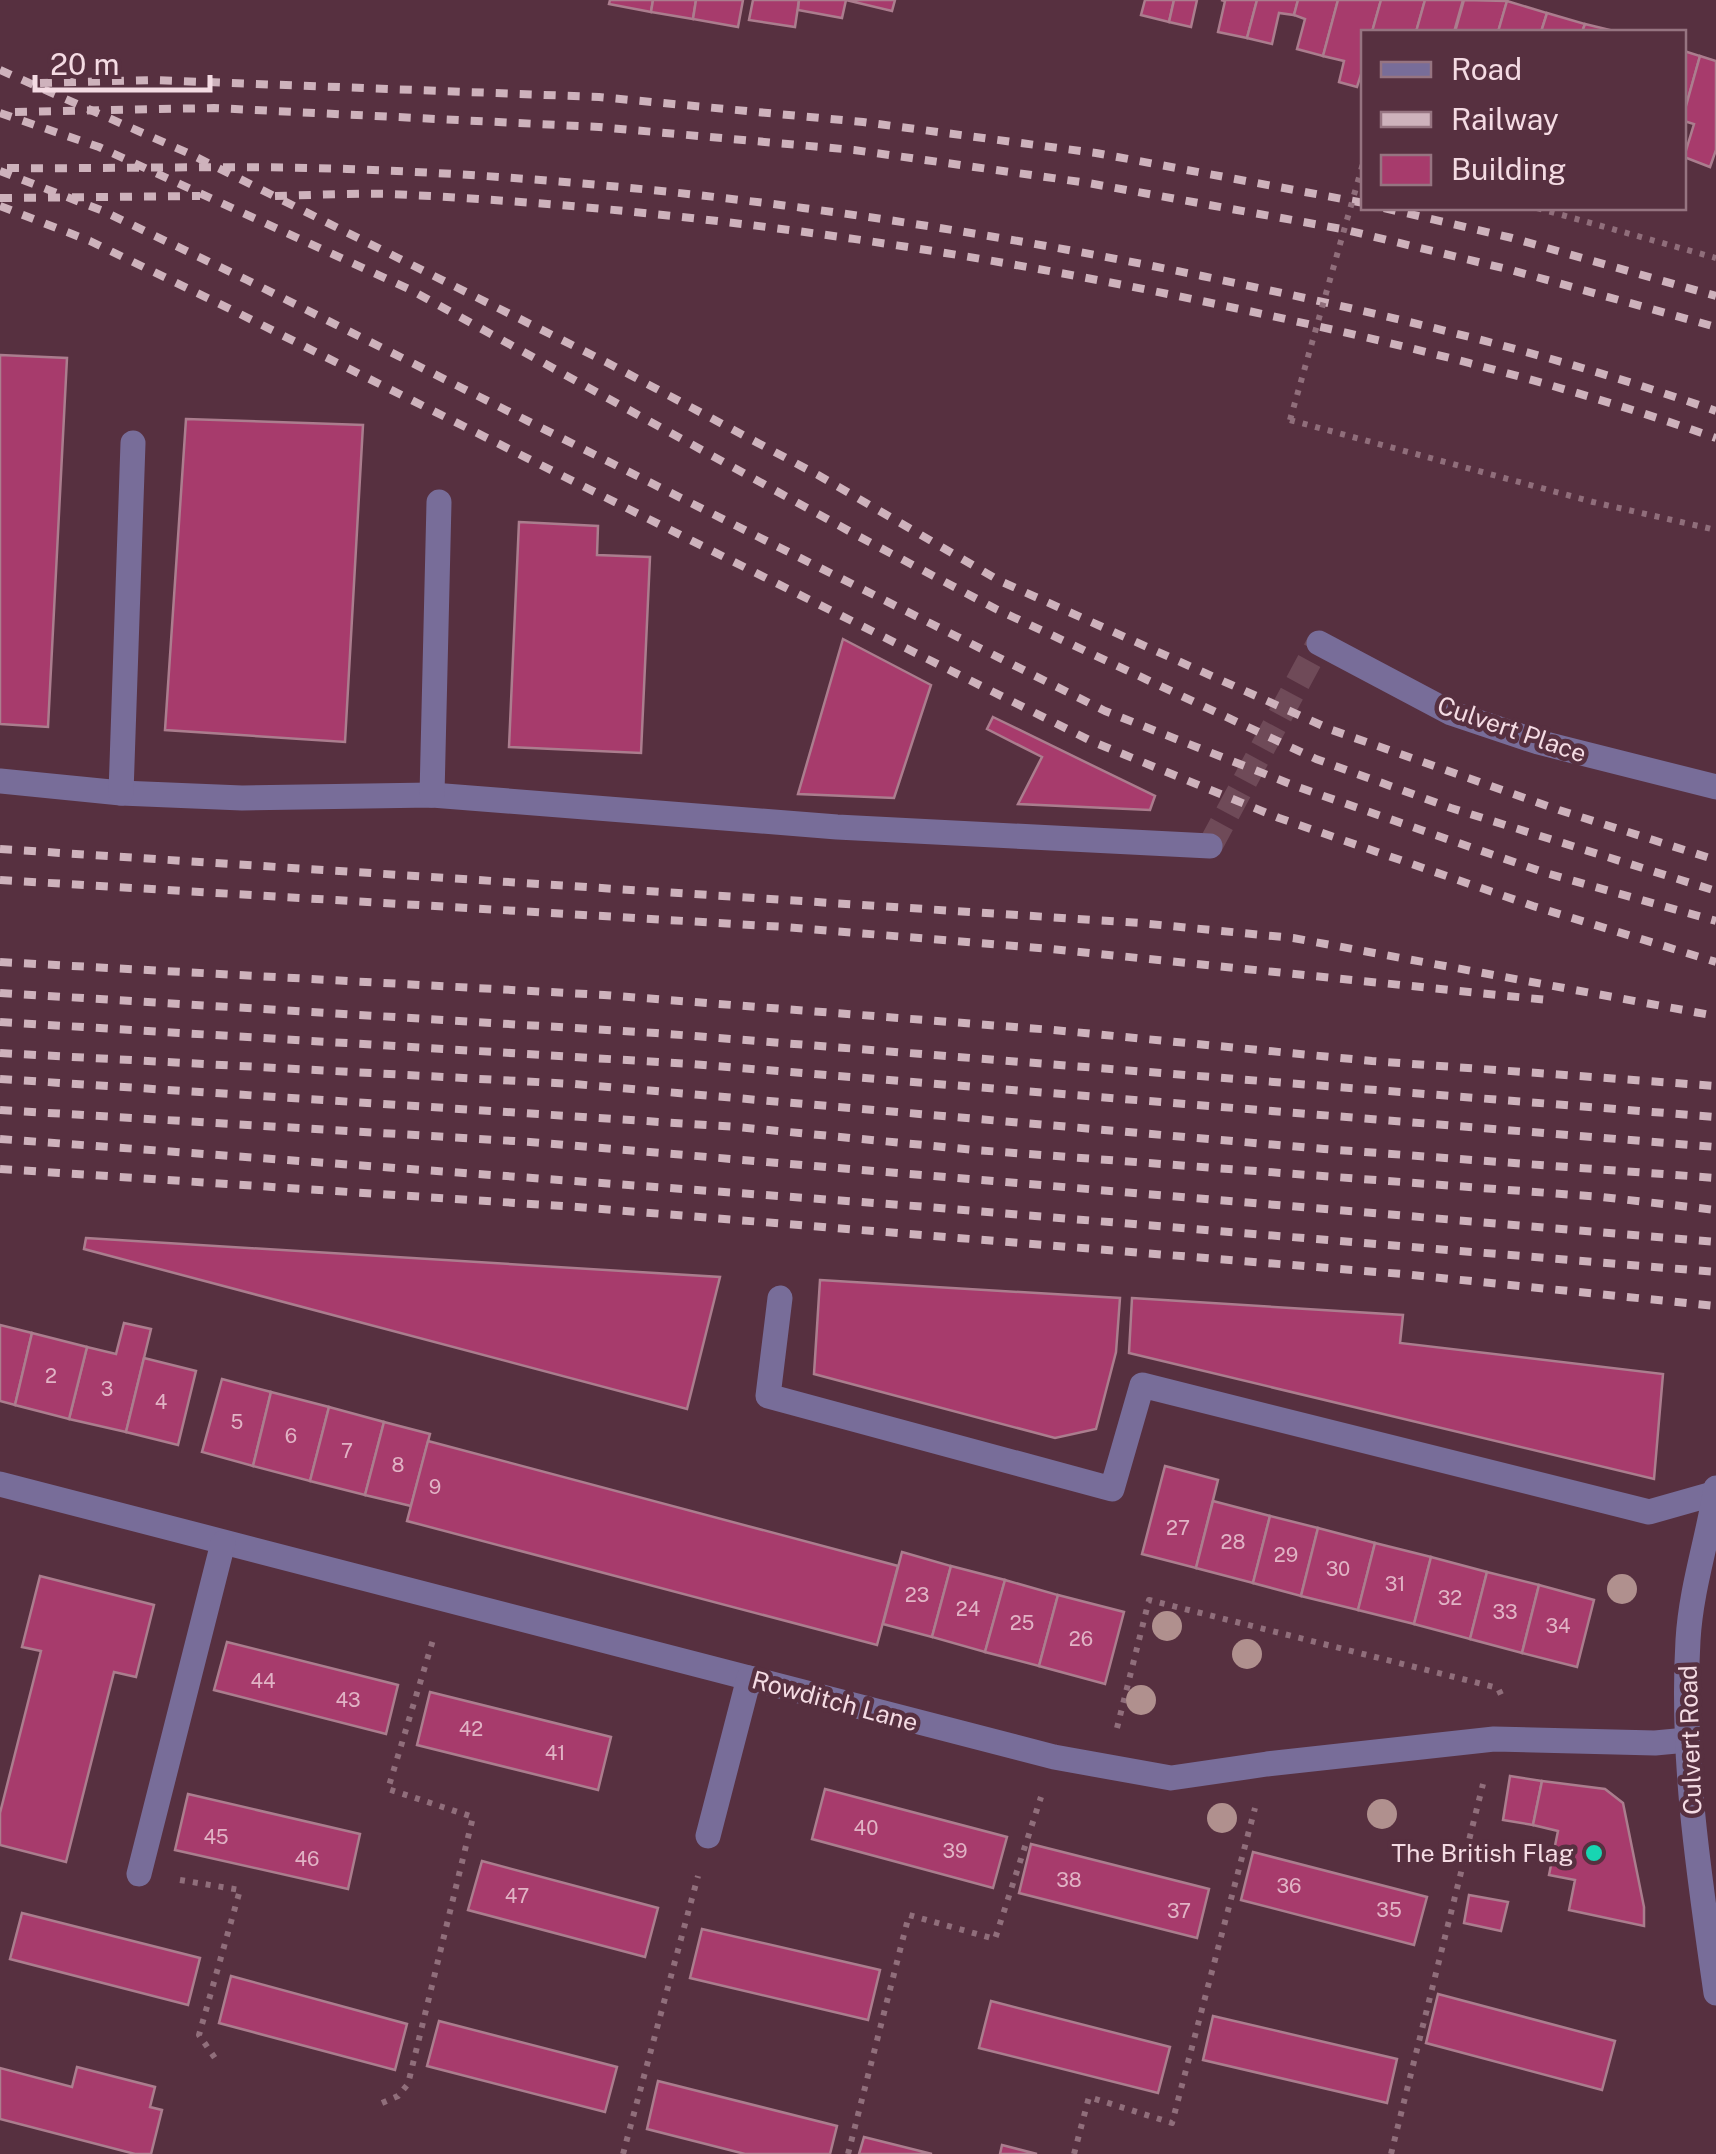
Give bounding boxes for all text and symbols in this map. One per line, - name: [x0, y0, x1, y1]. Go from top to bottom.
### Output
- scale bar: [35, 30, 210, 92]
- legend: [1361, 30, 1686, 210]
- text: 20 m: [50, 46, 119, 82]
- text: Road: [1451, 51, 1522, 87]
- text: Railway: [1451, 101, 1559, 137]
- text: Building: [1451, 151, 1566, 187]
- street label: Culvert Place: [1434, 689, 1590, 769]
- house number: 2: [45, 1364, 57, 1388]
- house number: 3: [101, 1377, 113, 1401]
- house number: 4: [155, 1390, 167, 1414]
- house number: 5: [231, 1410, 243, 1434]
- house number: 6: [285, 1424, 297, 1448]
- house number: 7: [341, 1439, 353, 1463]
- house number: 8: [392, 1453, 404, 1477]
- house number: 9: [429, 1475, 441, 1499]
- house number: 27: [1166, 1516, 1190, 1540]
- house number: 28: [1221, 1530, 1245, 1554]
- house number: 29: [1274, 1543, 1298, 1567]
- house number: 30: [1326, 1557, 1350, 1581]
- house number: 31: [1385, 1572, 1405, 1596]
- house number: 23: [905, 1583, 929, 1607]
- house number: 32: [1438, 1586, 1462, 1610]
- house number: 24: [956, 1597, 980, 1621]
- house number: 33: [1492, 1600, 1518, 1624]
- house number: 25: [1010, 1611, 1034, 1635]
- house number: 34: [1545, 1614, 1571, 1638]
- house number: 26: [1069, 1627, 1093, 1651]
- street label: Rowditch Lane: [749, 1664, 921, 1738]
- street label: Culvert Road: [1672, 1665, 1708, 1815]
- house number: 44: [250, 1669, 276, 1693]
- house number: 43: [335, 1688, 361, 1712]
- house number: 42: [459, 1717, 483, 1741]
- house number: 41: [545, 1741, 565, 1765]
- house number: 40: [854, 1816, 878, 1840]
- house number: 45: [203, 1825, 229, 1849]
- place label: The British Flag: [1391, 1838, 1574, 1868]
- house number: 39: [943, 1839, 967, 1863]
- marker: The British Flag: [1583, 1842, 1605, 1864]
- house number: 46: [294, 1847, 320, 1871]
- house number: 38: [1056, 1868, 1082, 1892]
- house number: 36: [1277, 1874, 1301, 1898]
- house number: 47: [505, 1884, 529, 1908]
- house number: 35: [1376, 1898, 1402, 1922]
- house number: 37: [1167, 1899, 1191, 1923]

